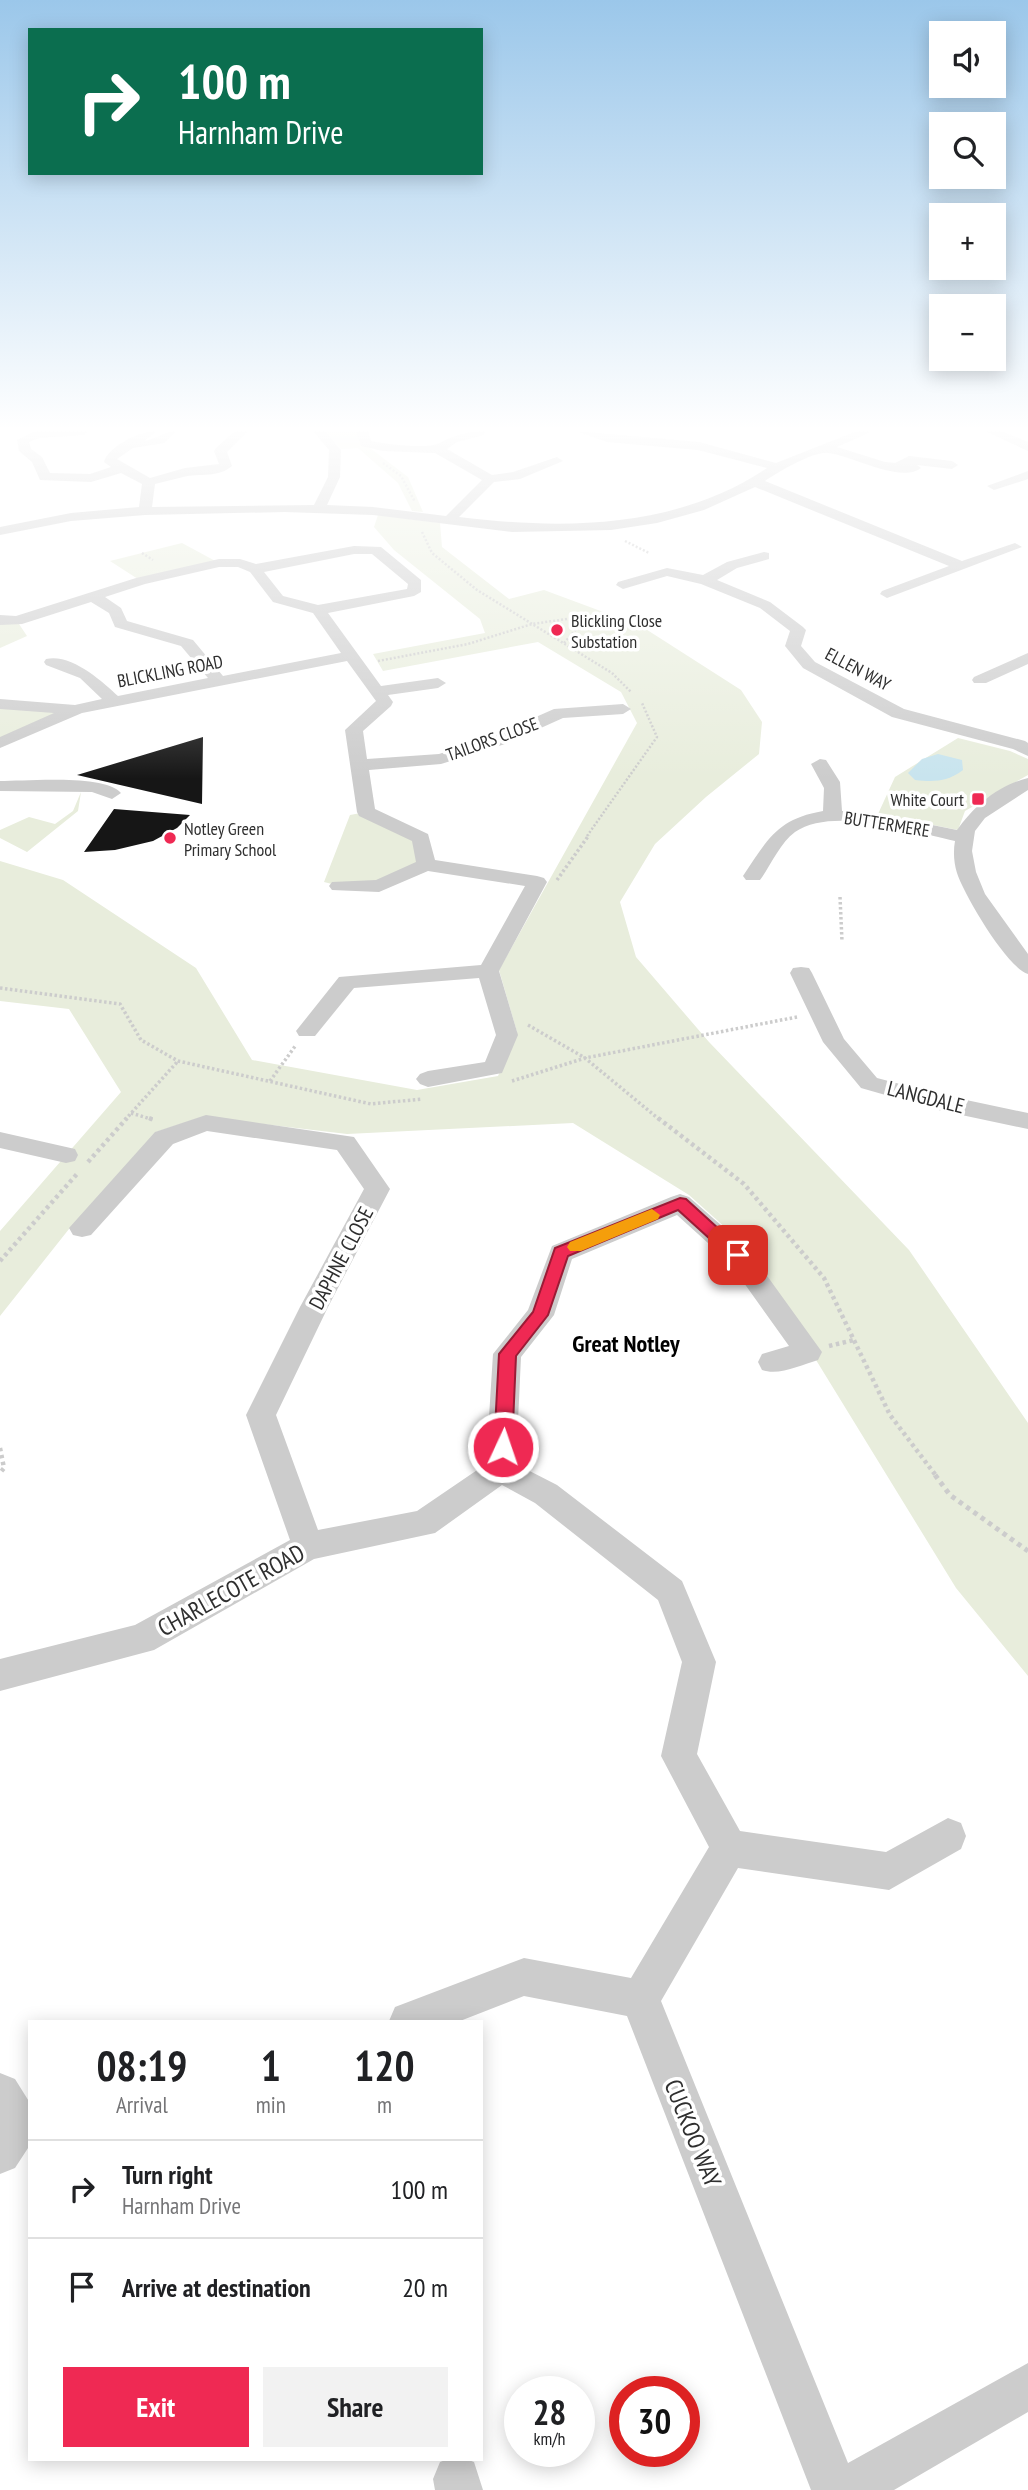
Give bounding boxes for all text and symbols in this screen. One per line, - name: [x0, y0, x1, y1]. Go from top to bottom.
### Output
- map controls: [929, 21, 1006, 371]
- button: sound: [929, 21, 1006, 98]
- text: 100 m: [178, 49, 291, 113]
- icon: right: [63, 56, 154, 147]
- text: Harnham Drive: [178, 111, 343, 153]
- button: search: [929, 112, 1006, 189]
- button: +: [929, 203, 1006, 280]
- button: −: [929, 294, 1006, 371]
- place label: Blickling Close Substation: [571, 609, 662, 653]
- marker: Blickling Close Substation: [549, 622, 565, 638]
- street label: ELLEN WAY: [821, 642, 895, 696]
- street label: BLICKLING ROAD: [115, 650, 225, 692]
- street label: TAILORS CLOSE: [443, 712, 541, 766]
- place label: White Court: [890, 788, 964, 811]
- marker: White Court: [970, 791, 986, 807]
- street label: BUTTERMERE: [843, 806, 931, 842]
- place label: Notley Green Primary School: [184, 817, 277, 861]
- marker: Notley Green Primary School: [162, 830, 178, 846]
- street label: LANGDALE: [885, 1074, 967, 1120]
- street label: DAPHNE CLOSE: [303, 1202, 379, 1314]
- pin: [708, 1225, 768, 1285]
- icon: arrive: [719, 1236, 757, 1274]
- district label: Great Notley: [572, 1328, 680, 1359]
- position arrow: [466, 1410, 540, 1484]
- street label: CHARLECOTE ROAD: [152, 1537, 310, 1643]
- text: 08:19: [96, 2038, 187, 2093]
- text: 1: [261, 2038, 281, 2093]
- text: 120: [354, 2038, 415, 2093]
- street label: CUCKOO WAY: [657, 2075, 729, 2191]
- text: Arrival: [116, 2090, 168, 2119]
- text: min: [256, 2090, 286, 2119]
- text: m: [377, 2090, 392, 2119]
- text: Turn right: [122, 2158, 213, 2191]
- icon: right: [63, 2170, 101, 2208]
- text: 100 m: [390, 2173, 448, 2206]
- text: Harnham Drive: [122, 2191, 241, 2220]
- icon: arrive: [63, 2268, 101, 2306]
- text: Arrive at destination: [122, 2271, 311, 2304]
- text: 20 m: [402, 2271, 448, 2304]
- button: Exit: [63, 2367, 249, 2447]
- button: Share: [263, 2367, 448, 2447]
- speed limit sign: 30: [609, 2376, 700, 2467]
- text: 28: [533, 2389, 566, 2435]
- text: km/h: [534, 2427, 565, 2450]

